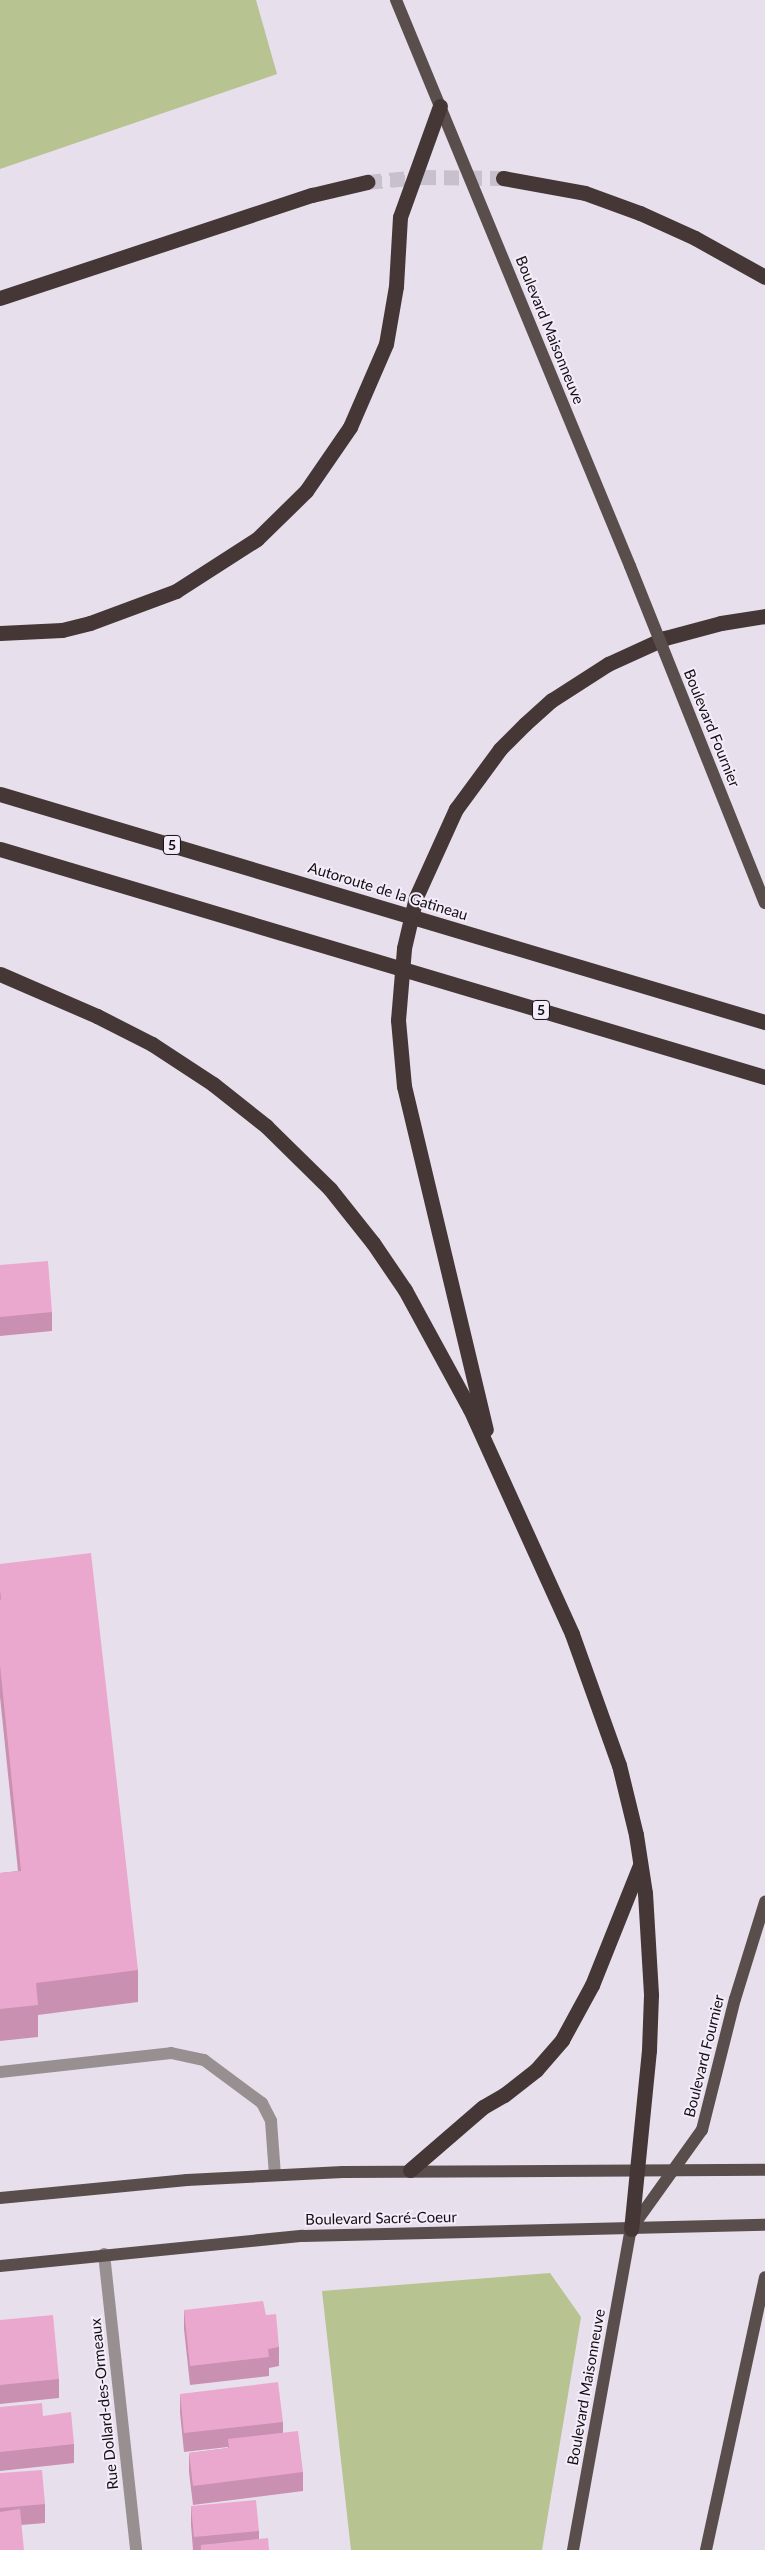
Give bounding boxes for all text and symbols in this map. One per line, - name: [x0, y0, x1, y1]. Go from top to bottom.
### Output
- street label: Boulevard Maisonneuve: [512, 253, 588, 407]
- street label: Boulevard Fournier: [680, 666, 744, 790]
- road number: 5: [162, 834, 182, 856]
- street label: Autoroute de la Gatineau: [306, 858, 470, 924]
- road number: 5: [531, 998, 551, 1022]
- street label: Boulevard Fournier: [680, 1993, 728, 2119]
- street label: Boulevard Sacré-Coeur: [305, 2208, 457, 2228]
- street label: Boulevard Maisonneuve: [563, 2307, 609, 2467]
- street label: Rue Dollard-des-Ormeaux: [86, 2318, 122, 2490]

